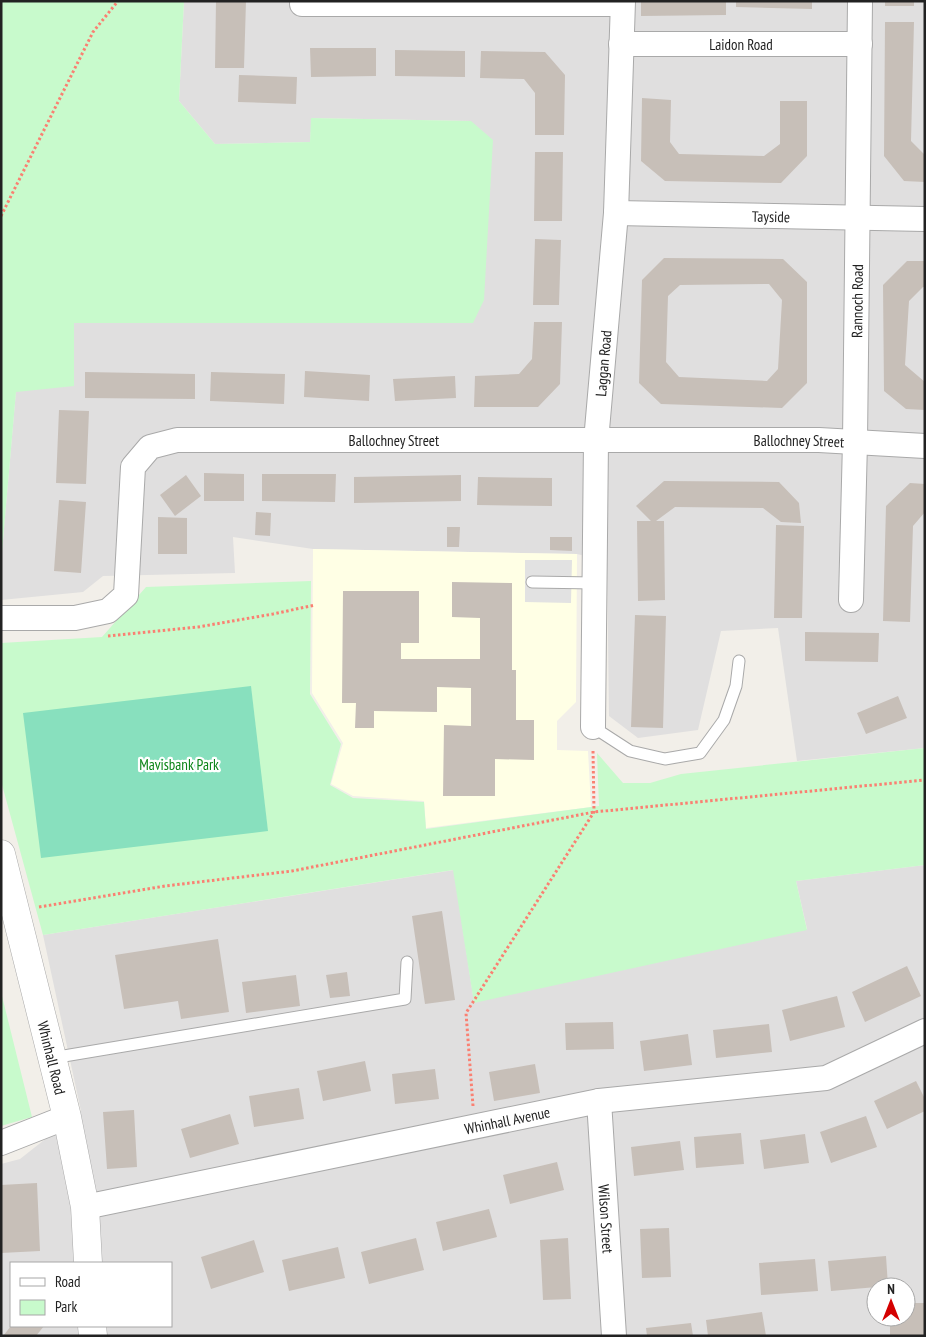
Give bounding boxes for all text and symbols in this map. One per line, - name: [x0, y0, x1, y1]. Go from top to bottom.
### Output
- street label: Laidon Road: [709, 35, 773, 54]
- street label: Tayside: [752, 206, 790, 226]
- street label: Rannoch Road: [847, 264, 867, 338]
- street label: Laggan Road: [590, 329, 615, 397]
- street label: Ballochney Street: [349, 431, 439, 450]
- street label: Ballochney Street: [754, 431, 845, 451]
- park label: Mavisbank Park: [139, 755, 219, 774]
- street label: Whinhall Road: [34, 1019, 70, 1096]
- street label: Whinhall Avenue: [463, 1102, 552, 1138]
- street label: Wilson Street: [595, 1184, 618, 1254]
- legend: [10, 1262, 172, 1327]
- text: Road: [55, 1272, 81, 1291]
- north arrow: [866, 1277, 916, 1327]
- text: N: [887, 1280, 895, 1298]
- text: Park: [55, 1297, 77, 1316]

